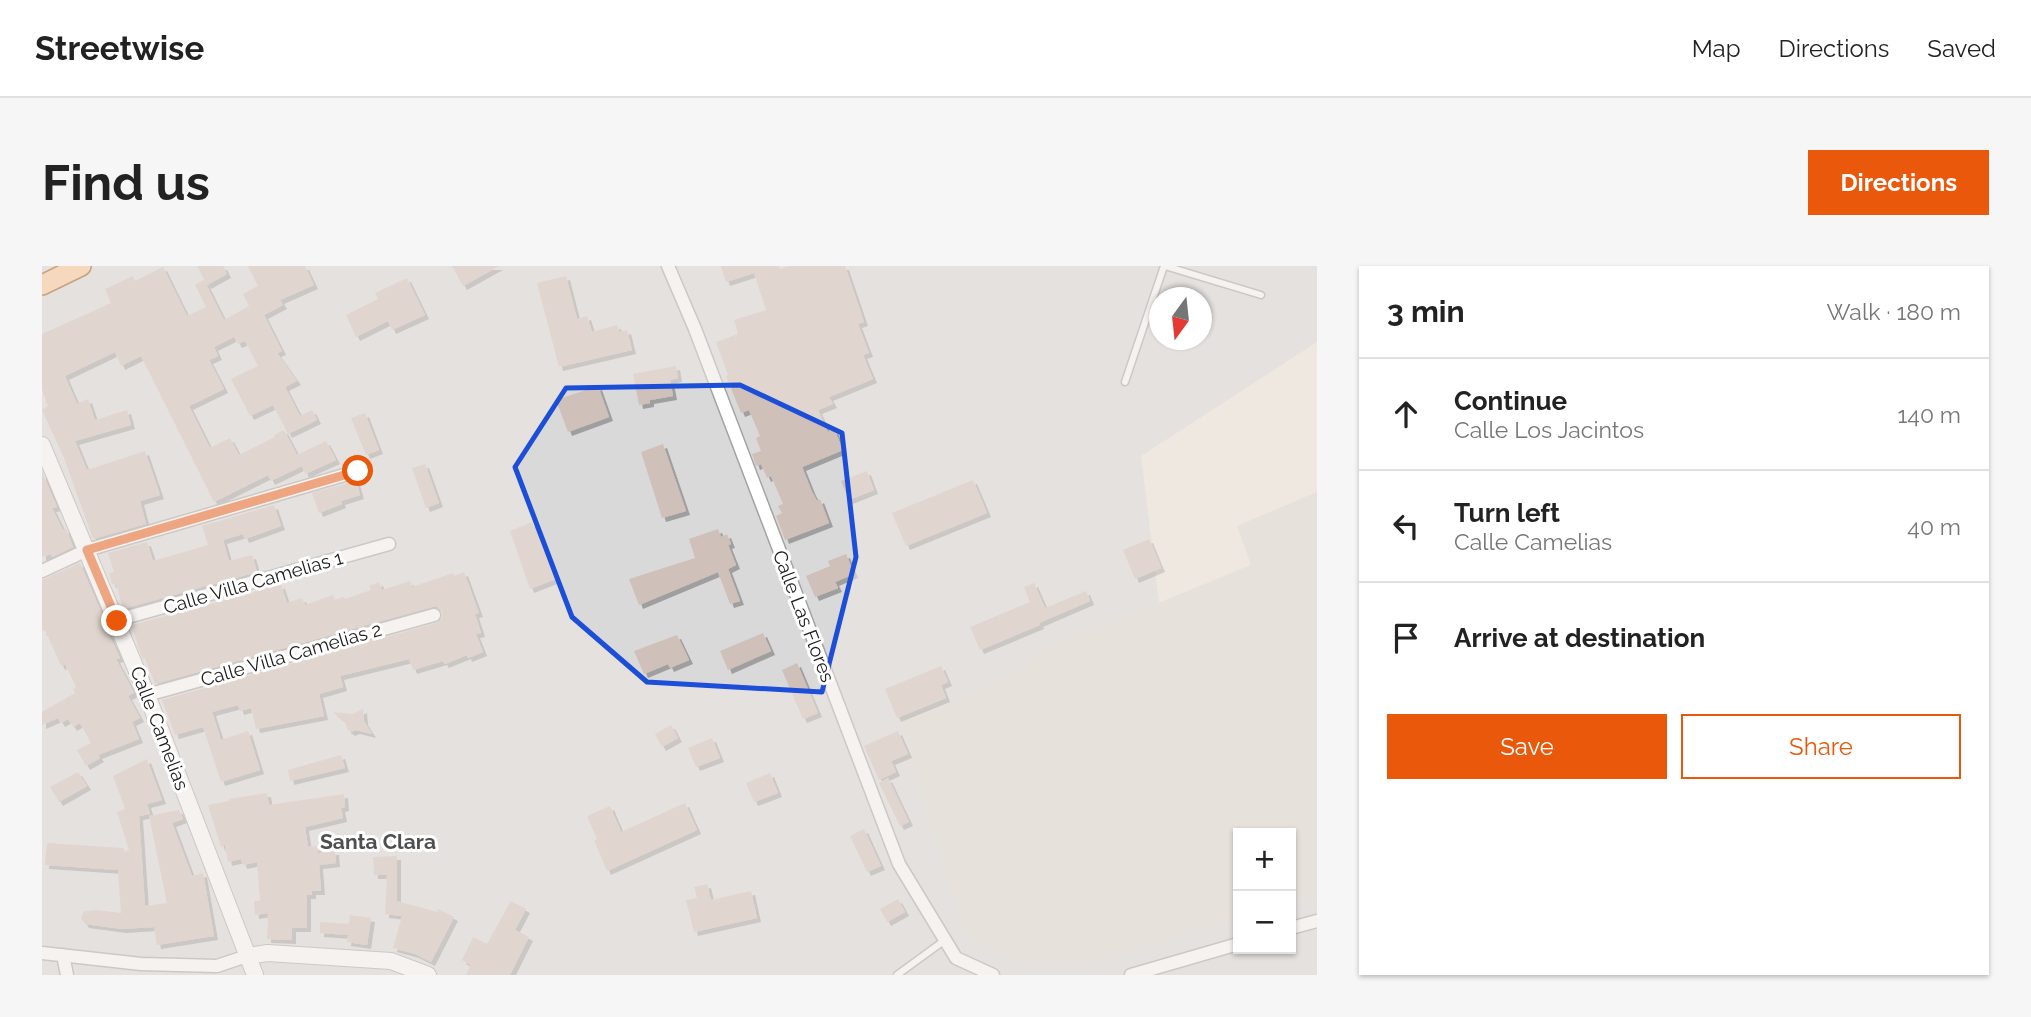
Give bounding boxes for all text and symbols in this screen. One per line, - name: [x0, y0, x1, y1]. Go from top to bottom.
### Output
- text: Streetwise: [35, 29, 204, 68]
- text: Map: [1692, 34, 1741, 63]
- text: Directions: [1779, 34, 1889, 63]
- text: Saved: [1927, 34, 1996, 63]
- button: Directions: [1808, 150, 1989, 215]
- text: Find us: [42, 154, 210, 211]
- north arrow: [1149, 287, 1212, 350]
- text: 3 min: [1387, 294, 1465, 329]
- text: Walk · 180 m: [1827, 298, 1961, 325]
- text: Continue: [1454, 386, 1567, 416]
- icon: ahead: [1387, 395, 1425, 433]
- text: 140 m: [1898, 401, 1961, 428]
- text: Calle Los Jacintos: [1454, 416, 1644, 443]
- route start: [342, 455, 373, 486]
- text: Turn left: [1454, 498, 1560, 528]
- icon: left: [1387, 507, 1425, 545]
- text: 40 m: [1907, 513, 1961, 540]
- text: Calle Camelias: [1454, 528, 1612, 555]
- street label: Calle Villa Camelias 1: [161, 546, 345, 618]
- street label: Calle Las Flores: [769, 547, 839, 685]
- route end: [101, 605, 132, 636]
- street label: Calle Villa Camelias 2: [198, 618, 384, 690]
- icon: arrive: [1387, 619, 1425, 657]
- text: Arrive at destination: [1454, 623, 1705, 653]
- street label: Calle Camelias: [126, 663, 194, 793]
- button: Save: [1387, 714, 1667, 779]
- button: Share: [1681, 714, 1961, 779]
- map controls: [1233, 828, 1296, 954]
- button: +: [1233, 828, 1296, 891]
- district label: Santa Clara: [320, 829, 436, 854]
- button: −: [1233, 891, 1296, 954]

